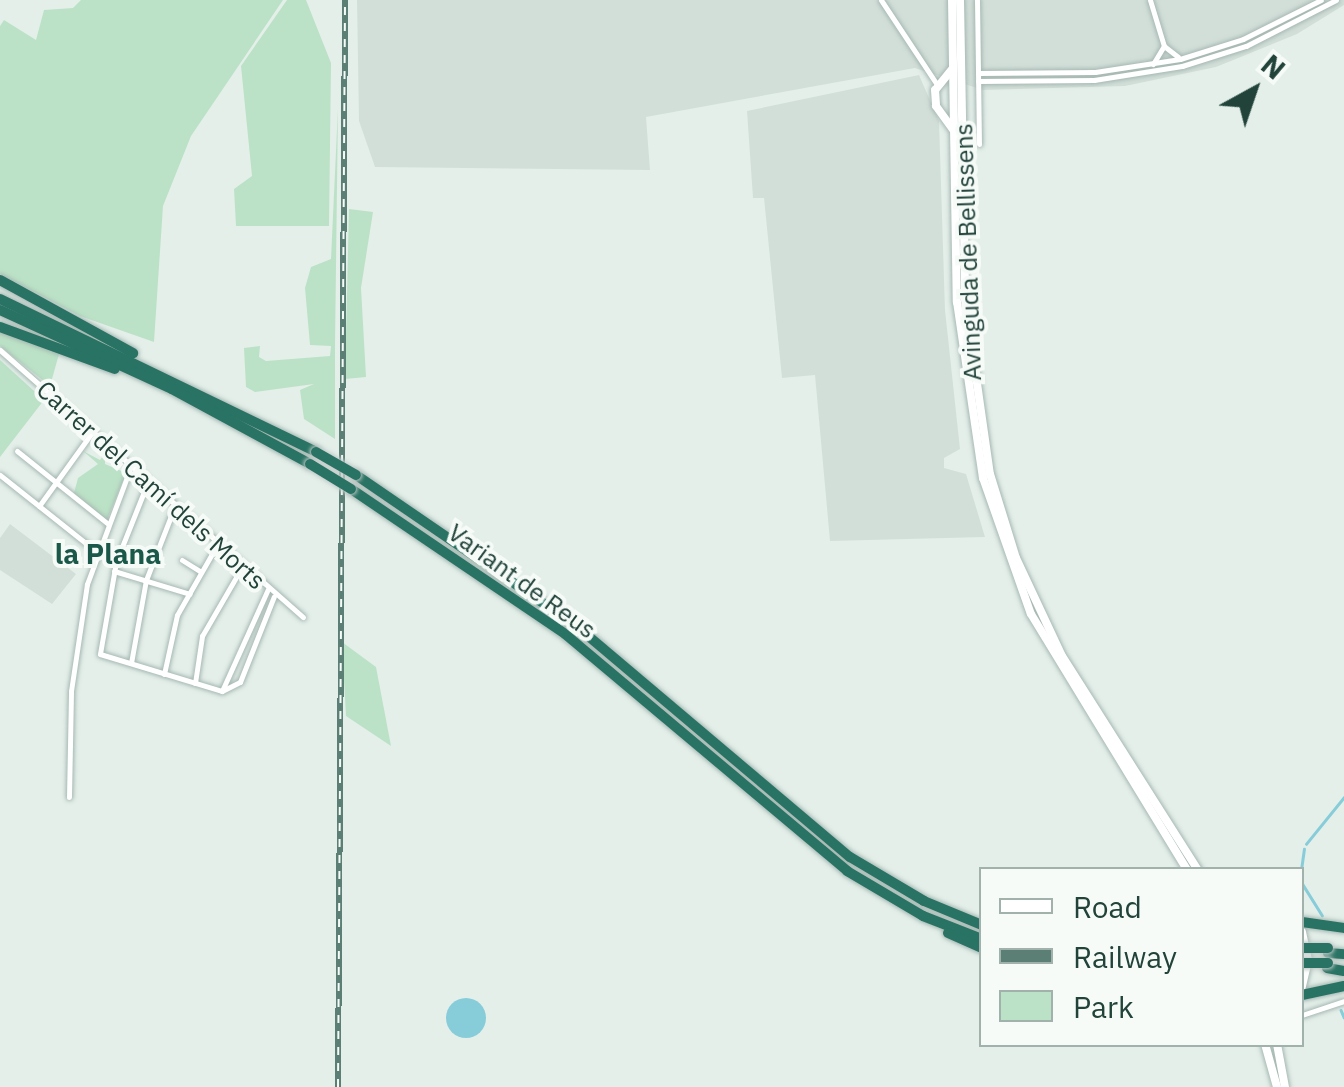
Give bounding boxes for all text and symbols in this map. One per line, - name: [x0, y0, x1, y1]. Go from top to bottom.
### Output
- north arrow: [1204, 40, 1304, 140]
- text: N: [1254, 46, 1293, 87]
- street label: Avinguda de Bellissens: [949, 123, 987, 381]
- street label: Carrer del Camí dels Morts: [30, 374, 272, 596]
- street label: Variant de Reus: [442, 517, 602, 645]
- district label: la Plana: [55, 537, 161, 571]
- legend: [979, 867, 1304, 1047]
- text: Road: [1073, 887, 1142, 926]
- text: Railway: [1073, 937, 1177, 976]
- text: Park: [1073, 987, 1134, 1026]

